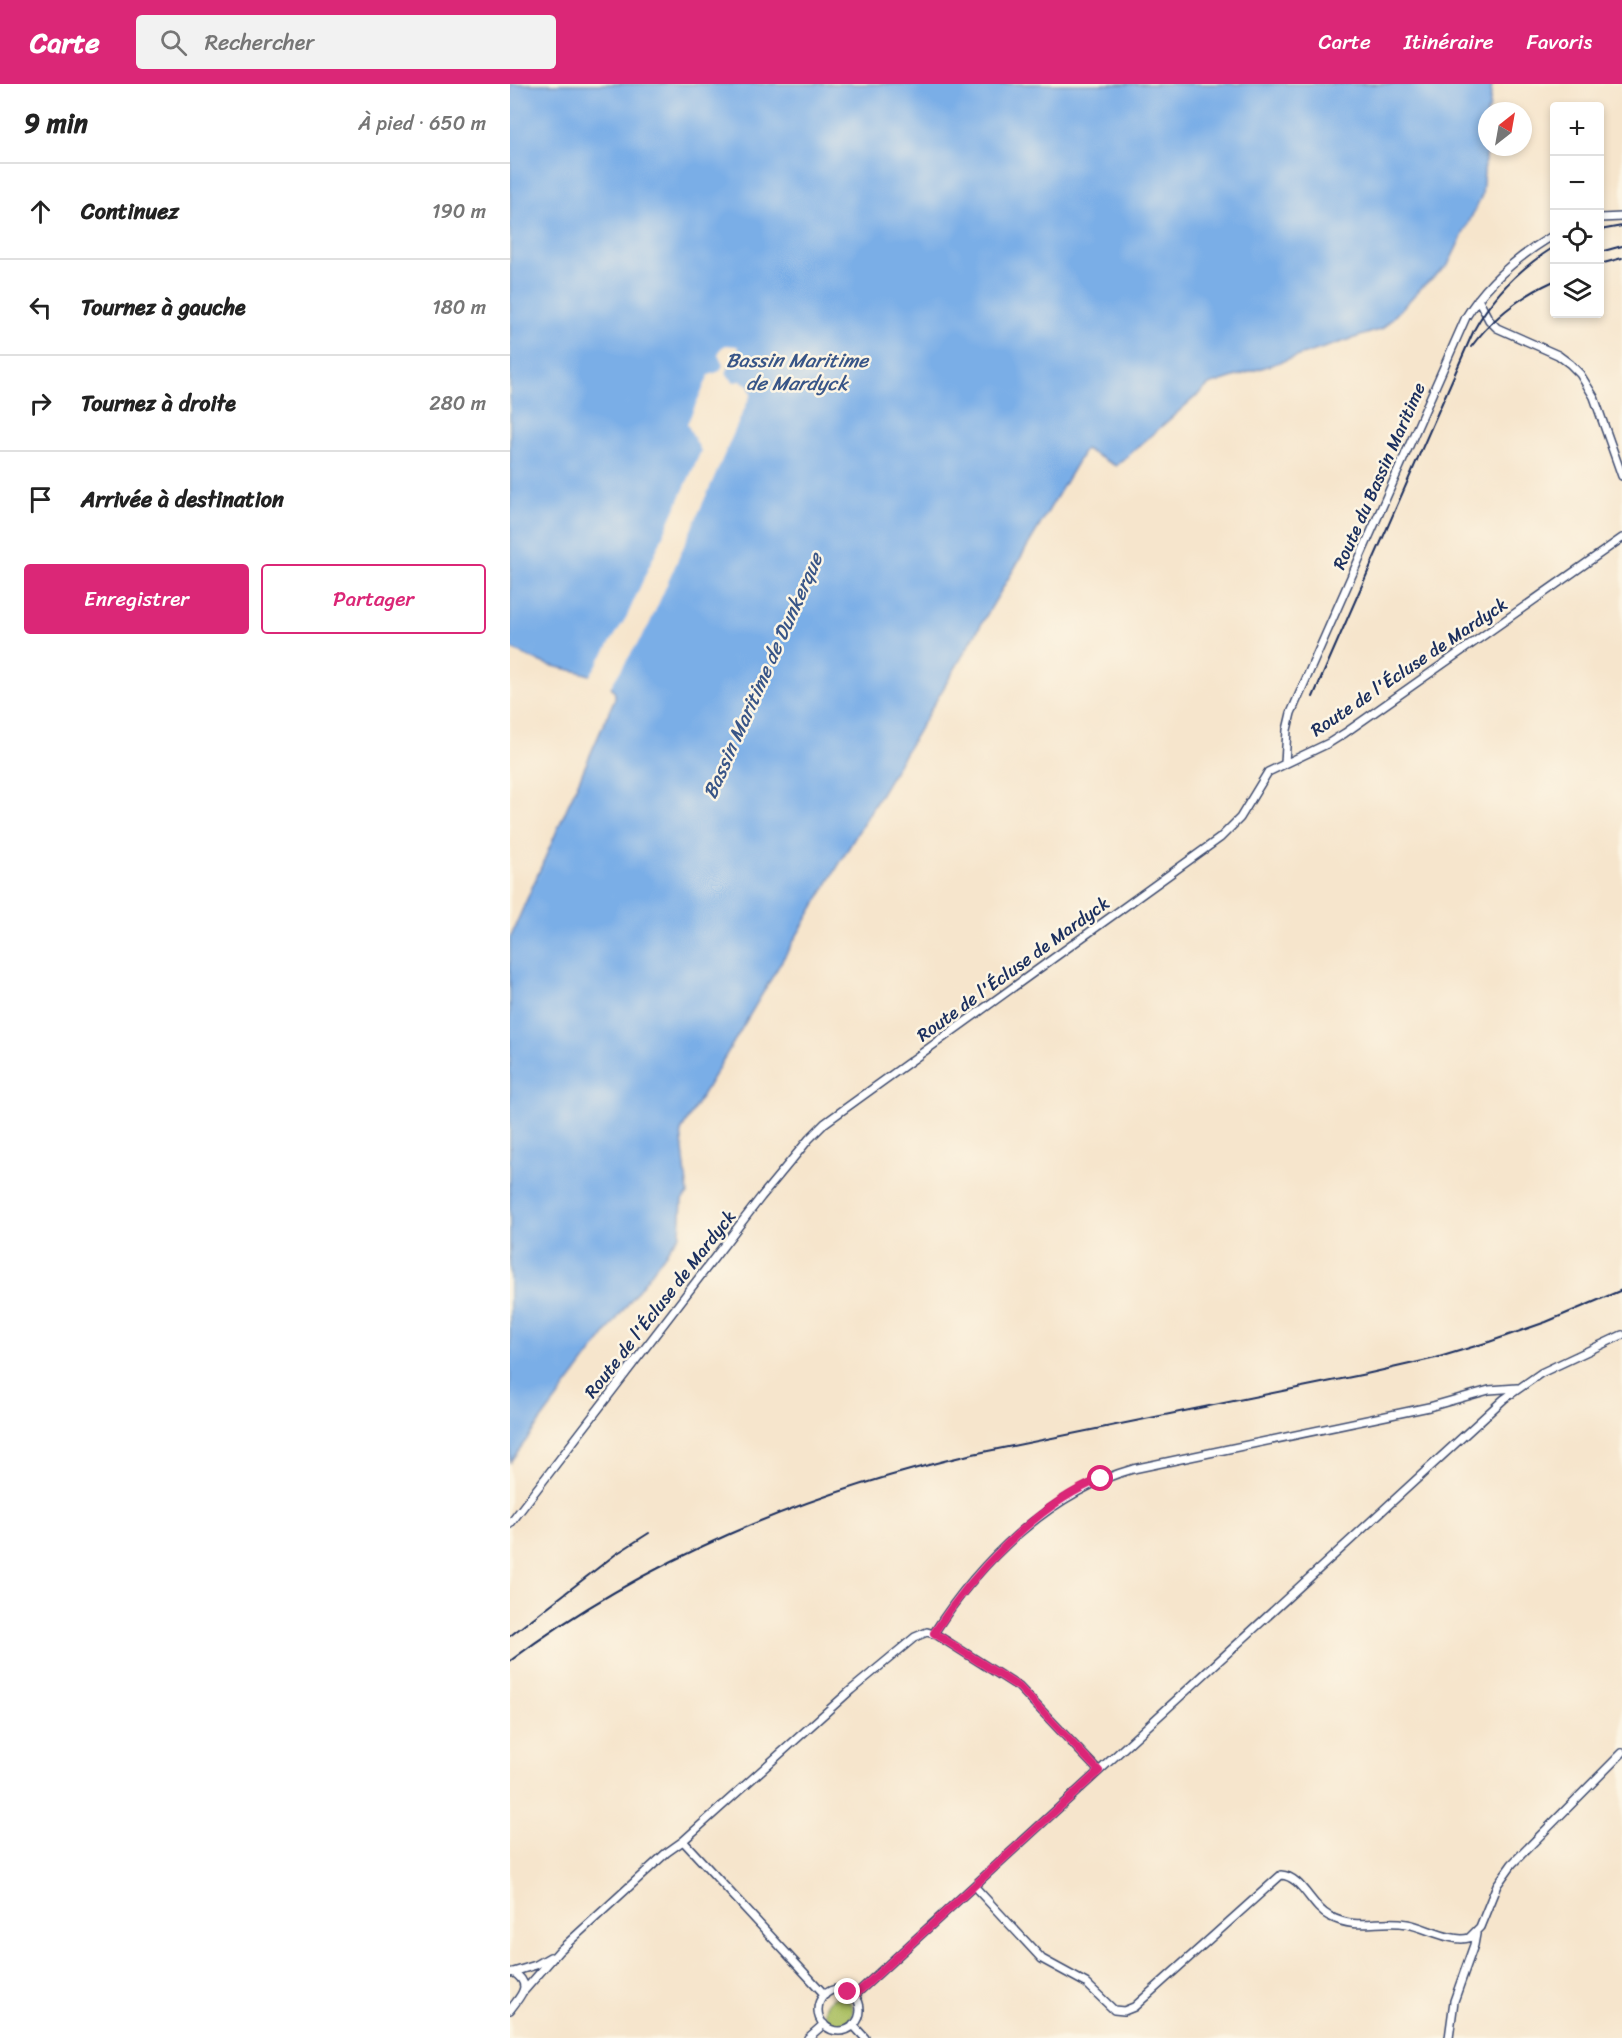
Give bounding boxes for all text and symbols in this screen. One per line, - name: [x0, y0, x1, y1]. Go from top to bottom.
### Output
- search box: [136, 15, 556, 69]
- text: Carte: [30, 18, 100, 67]
- text: Rechercher: [205, 23, 314, 62]
- text: Carte: [1319, 23, 1371, 61]
- text: Itinéraire: [1404, 23, 1494, 61]
- text: Favoris: [1527, 23, 1592, 61]
- icon: search: [157, 26, 190, 59]
- text: 9 min: [24, 100, 88, 146]
- north arrow: [1478, 102, 1532, 156]
- map controls: [1550, 102, 1604, 318]
- button: +: [1550, 102, 1604, 156]
- text: À pied · 650 m: [358, 106, 486, 141]
- button: −: [1550, 156, 1604, 210]
- text: Continuez: [81, 192, 179, 231]
- text: 190 m: [432, 194, 486, 229]
- icon: ahead: [24, 195, 57, 228]
- button: locate: [1550, 210, 1604, 264]
- button: layers: [1550, 264, 1604, 318]
- text: Tournez à gauche: [81, 288, 246, 327]
- text: 180 m: [432, 290, 486, 325]
- icon: left: [24, 291, 57, 324]
- water label: Bassin Maritime de Mardyck: [726, 343, 870, 401]
- street label: Route du Bassin Maritime: [1323, 377, 1435, 575]
- text: Tournez à droite: [81, 384, 236, 423]
- text: 280 m: [429, 386, 486, 421]
- icon: right: [24, 387, 57, 420]
- text: Arrivée à destination: [81, 480, 284, 519]
- icon: arrive: [24, 483, 57, 516]
- water label: Bassin Maritime de Dunkerque: [693, 546, 834, 805]
- button: Enregistrer: [24, 564, 249, 634]
- button: Partager: [261, 564, 486, 634]
- street label: Route de l'Écluse de Mardyck: [1304, 589, 1514, 745]
- street label: Route de l'Écluse de Mardyck: [909, 888, 1117, 1050]
- street label: Route de l'Écluse de Mardyck: [576, 1202, 744, 1406]
- route start: [1087, 1465, 1113, 1491]
- route end: [834, 1978, 860, 2004]

